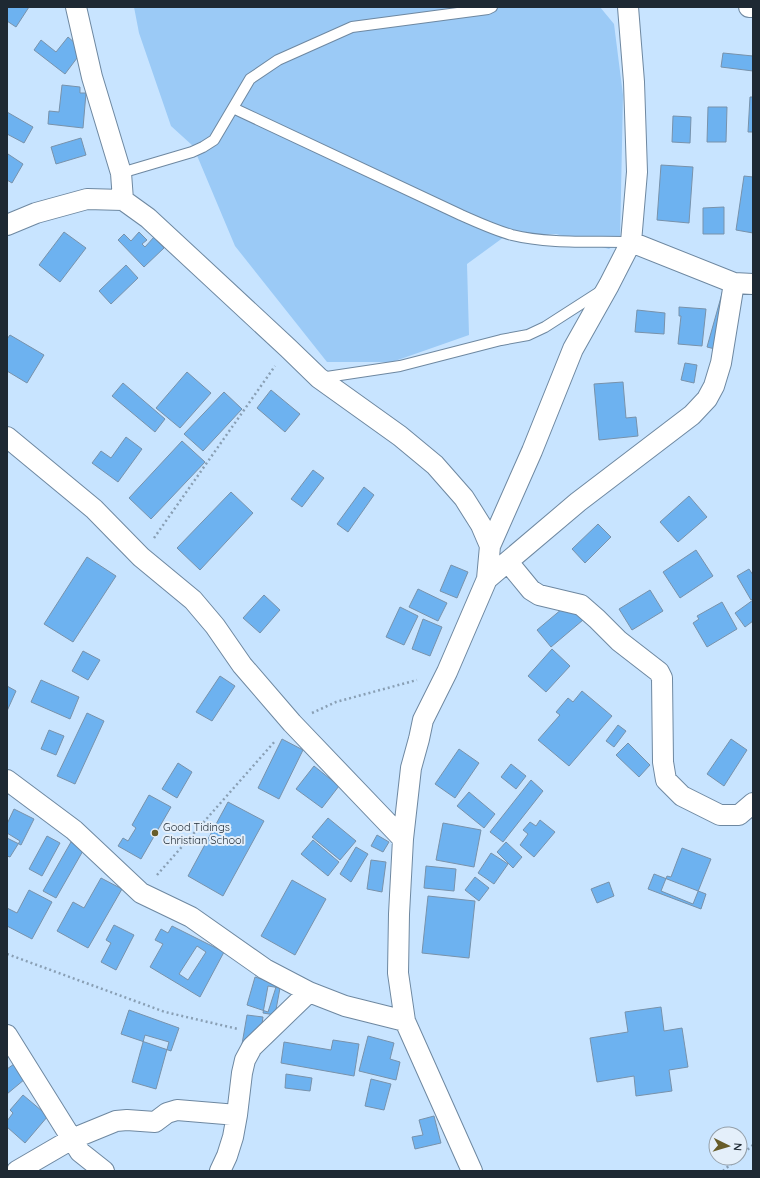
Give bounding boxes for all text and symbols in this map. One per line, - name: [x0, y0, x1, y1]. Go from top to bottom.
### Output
- place label: Good Tidings Christian School: [163, 820, 244, 847]
- marker: Good Tidings Christian School: [150, 828, 160, 838]
- north arrow: [708, 1126, 748, 1166]
- text: N: [731, 1142, 745, 1152]

